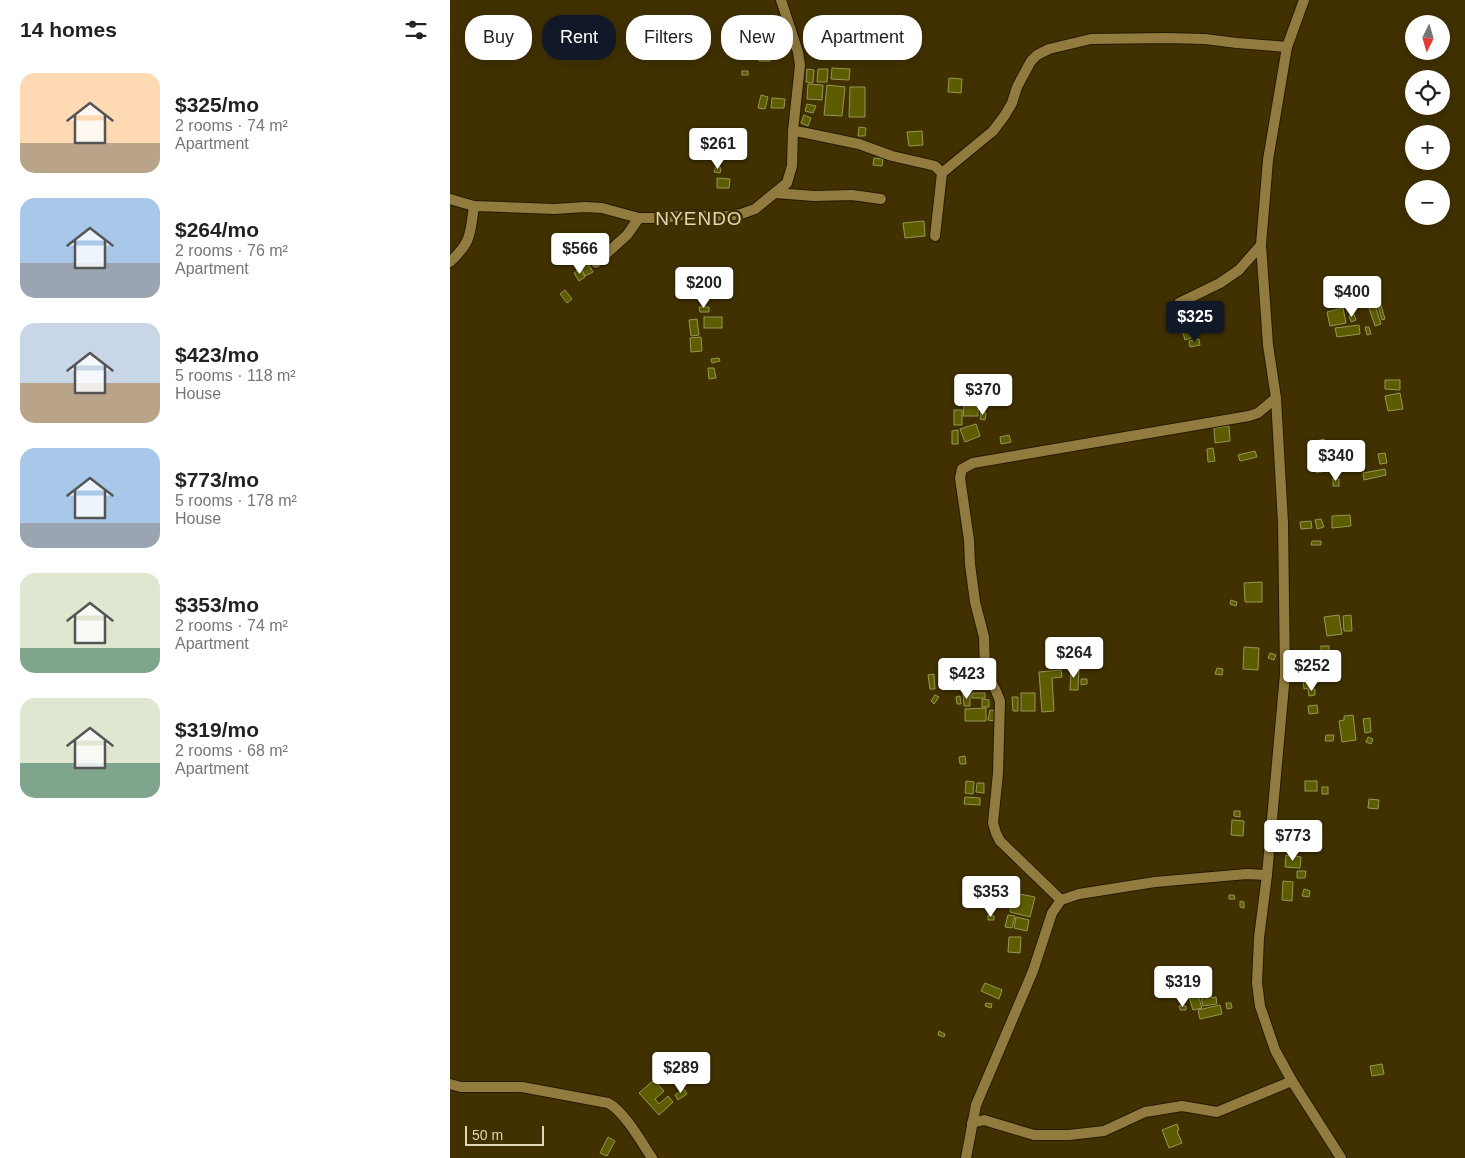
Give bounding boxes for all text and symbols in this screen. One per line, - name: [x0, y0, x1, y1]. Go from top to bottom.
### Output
- chip: Buy: [465, 15, 532, 60]
- chip: Rent: [542, 15, 616, 60]
- chip: Filters: [626, 15, 711, 60]
- chip: New: [721, 15, 793, 60]
- chip: Apartment: [803, 15, 922, 60]
- north arrow: [1405, 15, 1450, 60]
- map controls: [1405, 15, 1450, 225]
- icon: filters: [402, 16, 430, 44]
- text: 14 homes: [20, 18, 117, 41]
- button: locate: [1405, 70, 1450, 115]
- icon: home: [60, 93, 120, 153]
- text: $325/mo: [175, 93, 259, 116]
- text: 2 rooms · 74 m²: [175, 117, 288, 134]
- button: +: [1405, 125, 1450, 170]
- pin: $261: [688, 128, 748, 170]
- text: Apartment: [175, 135, 249, 152]
- text: $261: [700, 135, 736, 152]
- button: −: [1405, 180, 1450, 225]
- district label: NYENDO: [655, 208, 743, 229]
- icon: home: [60, 218, 120, 278]
- text: $264/mo: [175, 218, 259, 241]
- pin: $566: [550, 232, 610, 275]
- text: $566: [562, 240, 598, 257]
- text: 2 rooms · 76 m²: [175, 242, 288, 259]
- text: Apartment: [175, 260, 249, 277]
- pin: $200: [674, 266, 734, 309]
- text: $200: [686, 274, 722, 291]
- pin: $400: [1322, 276, 1382, 318]
- text: $400: [1334, 283, 1370, 300]
- pin: $325: [1165, 300, 1225, 343]
- text: $325: [1177, 308, 1213, 325]
- icon: home: [60, 343, 120, 403]
- text: $423/mo: [175, 343, 259, 366]
- text: 5 rooms · 118 m²: [175, 367, 296, 384]
- pin: $370: [953, 374, 1013, 416]
- text: $370: [965, 381, 1001, 398]
- text: House: [175, 385, 221, 402]
- pin: $340: [1306, 440, 1366, 482]
- text: $340: [1318, 447, 1354, 464]
- icon: home: [60, 468, 120, 528]
- text: $773/mo: [175, 468, 259, 491]
- text: 5 rooms · 178 m²: [175, 492, 297, 509]
- text: House: [175, 510, 221, 527]
- icon: home: [60, 593, 120, 653]
- text: $353/mo: [175, 593, 259, 616]
- text: 2 rooms · 74 m²: [175, 617, 288, 634]
- text: Apartment: [175, 635, 249, 652]
- pin: $264: [1044, 636, 1104, 679]
- text: $264: [1056, 644, 1092, 661]
- pin: $252: [1282, 650, 1342, 692]
- text: $252: [1294, 657, 1330, 674]
- pin: $423: [937, 658, 997, 700]
- text: $423: [949, 665, 985, 682]
- icon: home: [60, 718, 120, 778]
- text: $319/mo: [175, 718, 259, 741]
- text: 2 rooms · 68 m²: [175, 742, 288, 759]
- text: Apartment: [175, 760, 249, 777]
- pin: $773: [1263, 820, 1323, 862]
- text: $773: [1275, 827, 1311, 844]
- pin: $353: [961, 876, 1021, 918]
- text: $353: [973, 883, 1009, 900]
- pin: $319: [1153, 966, 1213, 1008]
- text: $319: [1165, 973, 1201, 990]
- pin: $289: [651, 1052, 711, 1094]
- text: $289: [663, 1059, 699, 1076]
- scale bar: [465, 1123, 544, 1146]
- text: 50 m: [472, 1127, 503, 1143]

